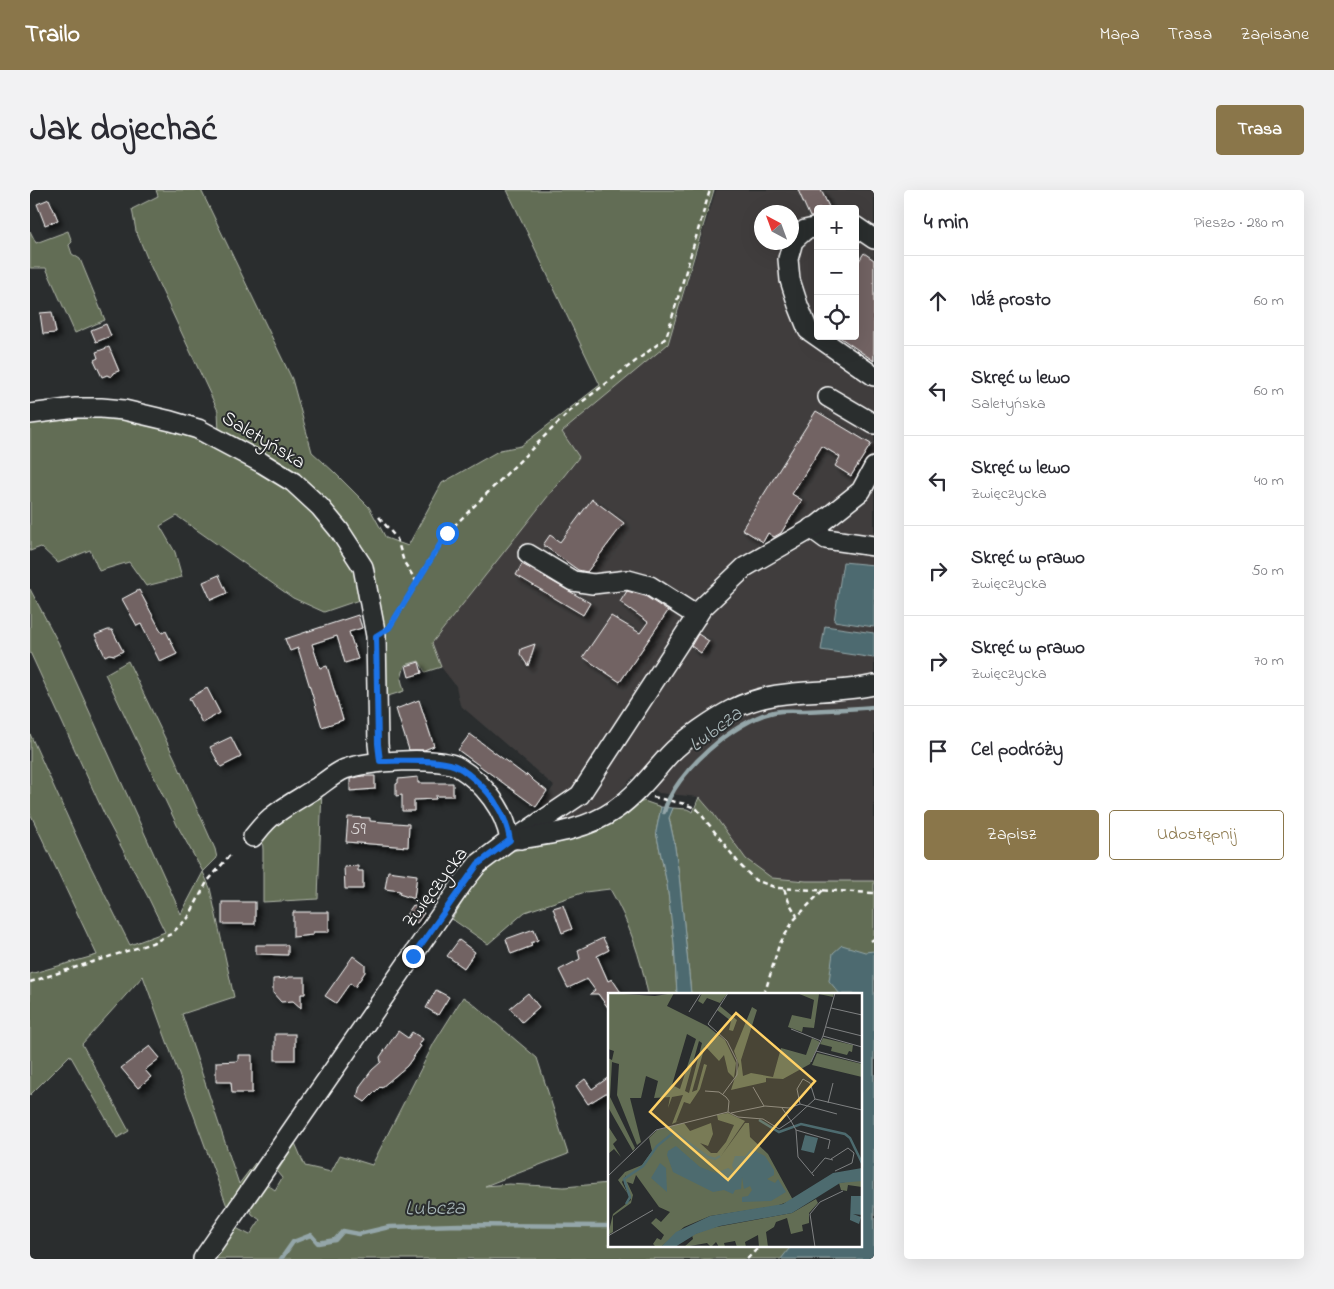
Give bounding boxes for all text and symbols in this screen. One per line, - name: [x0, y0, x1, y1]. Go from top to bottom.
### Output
- text: Trailo: [25, 18, 80, 53]
- text: Mapa: [1100, 22, 1140, 48]
- text: Trasa: [1168, 22, 1212, 48]
- text: Zapisane: [1240, 22, 1309, 48]
- text: Jak dojechać: [30, 105, 217, 156]
- button: Trasa: [1216, 105, 1304, 155]
- north arrow: [754, 205, 799, 250]
- map controls: [814, 205, 859, 340]
- button: +: [814, 205, 859, 250]
- text: 4 min: [924, 208, 968, 238]
- text: Pieszo · 280 m: [1194, 211, 1284, 235]
- button: −: [814, 250, 859, 295]
- icon: ahead: [924, 287, 952, 315]
- text: Idź prosto: [971, 287, 1051, 314]
- text: 60 m: [1254, 289, 1284, 313]
- button: locate: [814, 295, 859, 340]
- text: Skręć w lewo: [971, 365, 1070, 392]
- icon: left: [924, 377, 952, 405]
- text: 60 m: [1254, 379, 1284, 403]
- text: Saletyńska: [971, 392, 1046, 416]
- street label: Saletyńska: [215, 405, 311, 477]
- text: Skręć w lewo: [971, 455, 1070, 482]
- icon: left: [924, 467, 952, 495]
- text: 40 m: [1254, 469, 1284, 493]
- text: Zwięczycka: [971, 482, 1047, 506]
- route start: [436, 522, 459, 545]
- text: Skręć w prawo: [971, 545, 1085, 572]
- icon: right: [924, 557, 952, 585]
- text: 50 m: [1252, 559, 1284, 583]
- text: Zwięczycka: [971, 572, 1047, 596]
- text: Skręć w prawo: [971, 635, 1085, 662]
- icon: right: [924, 647, 952, 675]
- text: 70 m: [1254, 649, 1284, 673]
- text: Zwięczycka: [971, 662, 1047, 686]
- water label: Lubcza: [683, 699, 750, 760]
- icon: arrive: [924, 737, 952, 765]
- text: Cel podróży: [971, 737, 1063, 764]
- button: Zapisz: [924, 810, 1099, 860]
- button: Udostępnij: [1109, 810, 1284, 860]
- house number: 59: [350, 817, 366, 843]
- street label: Zwięczycka: [396, 842, 476, 934]
- route end: [402, 945, 425, 968]
- inset map: [608, 993, 862, 1246]
- water label: Lubcza: [405, 1193, 466, 1225]

